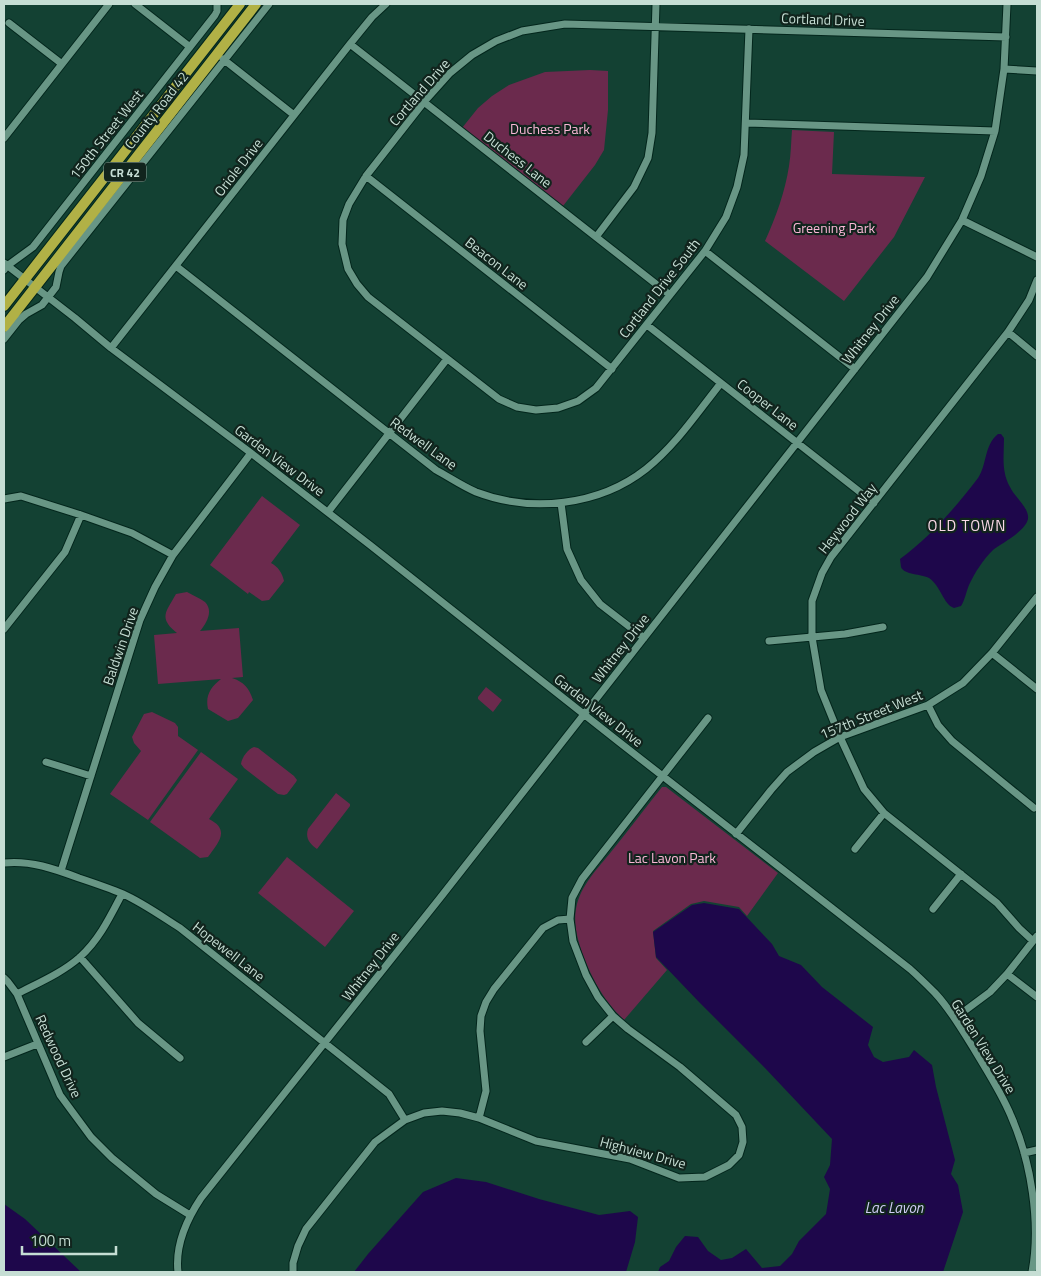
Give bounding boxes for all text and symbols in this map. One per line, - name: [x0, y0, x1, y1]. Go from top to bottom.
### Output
- street label: Cortland Drive: [781, 7, 865, 31]
- street label: Cortland Drive: [384, 54, 454, 130]
- street label: County Road 42: [119, 67, 193, 153]
- street label: 150th Street West: [64, 85, 148, 183]
- park label: Duchess Park: [510, 118, 590, 139]
- street label: Duchess Lane: [479, 126, 557, 192]
- street label: Oriole Drive: [209, 134, 267, 200]
- road number: CR 42: [104, 162, 146, 182]
- park label: Greening Park: [793, 217, 876, 238]
- street label: Beacon Lane: [461, 232, 533, 294]
- street label: Cortland Drive South: [613, 234, 705, 342]
- street label: Whitney Drive: [836, 290, 904, 368]
- street label: Cooper Lane: [733, 373, 803, 435]
- street label: Redwell Lane: [386, 411, 462, 475]
- street label: Garden View Drive: [231, 419, 329, 501]
- street label: Heywood Way: [813, 478, 882, 558]
- district label: OLD TOWN: [928, 514, 1006, 537]
- street label: Baldwin Drive: [97, 604, 143, 688]
- street label: Whitney Drive: [586, 609, 654, 687]
- street label: Garden View Drive: [550, 668, 648, 752]
- street label: 157th Street West: [817, 684, 925, 744]
- park label: Lac Lavon Park: [628, 847, 716, 868]
- street label: Hopewell Lane: [188, 916, 270, 986]
- street label: Whitney Drive: [336, 927, 404, 1005]
- street label: Garden View Drive: [946, 995, 1022, 1097]
- street label: Redwood Drive: [31, 1011, 87, 1101]
- street label: Highview Drive: [598, 1130, 688, 1174]
- water label: Lac Lavon: [865, 1196, 924, 1219]
- scale bar: [22, 1224, 116, 1256]
- text: 100 m: [30, 1229, 71, 1252]

